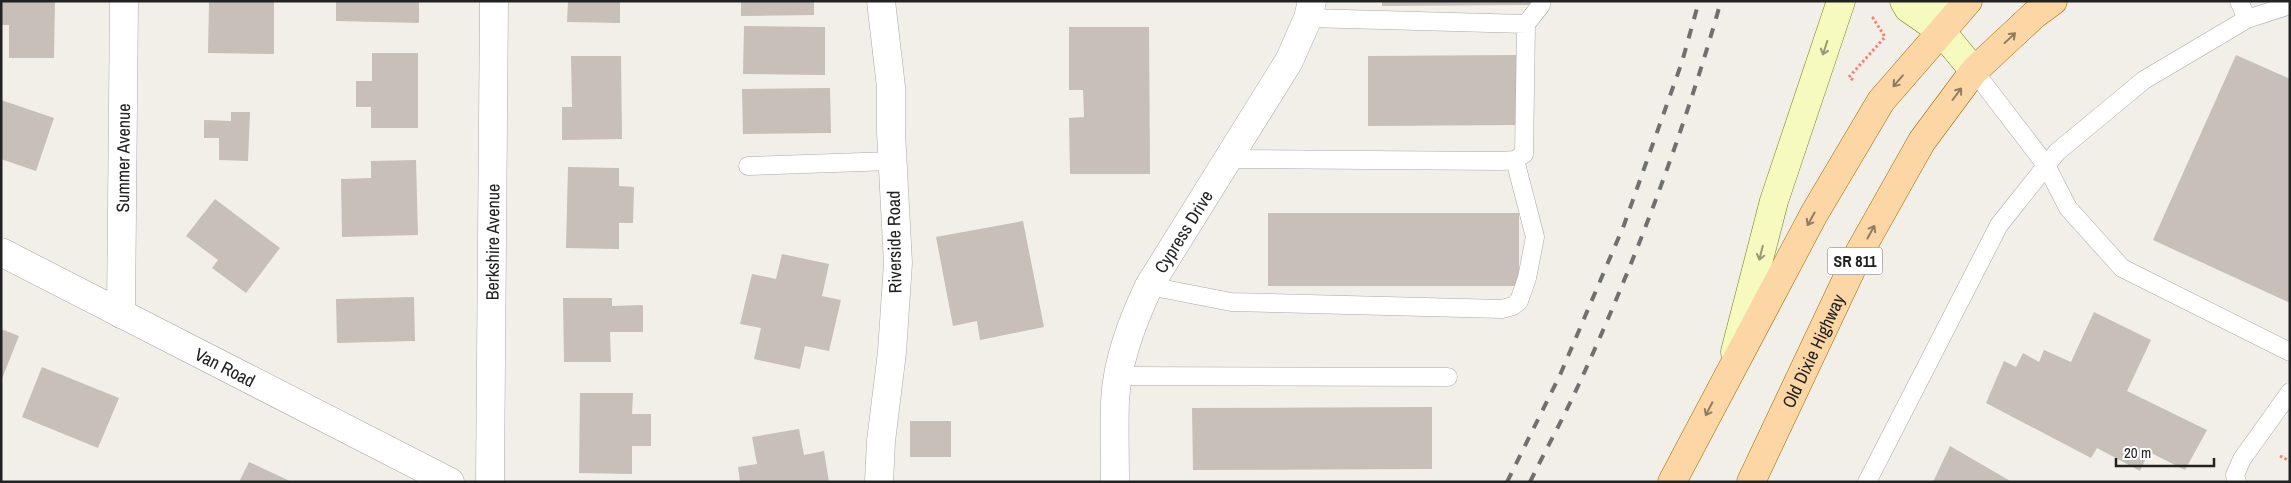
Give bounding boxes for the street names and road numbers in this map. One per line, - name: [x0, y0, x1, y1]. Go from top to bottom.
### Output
- street label: Summer Avenue: [109, 103, 136, 213]
- street label: Berkshire Avenue: [479, 184, 505, 300]
- street label: Cypress Drive: [1148, 185, 1218, 278]
- street label: Riverside Road: [881, 191, 907, 293]
- road number: SR 811: [1828, 248, 1882, 274]
- street label: Old Dixie Highway: [1775, 289, 1851, 412]
- street label: Van Road: [191, 341, 260, 393]

